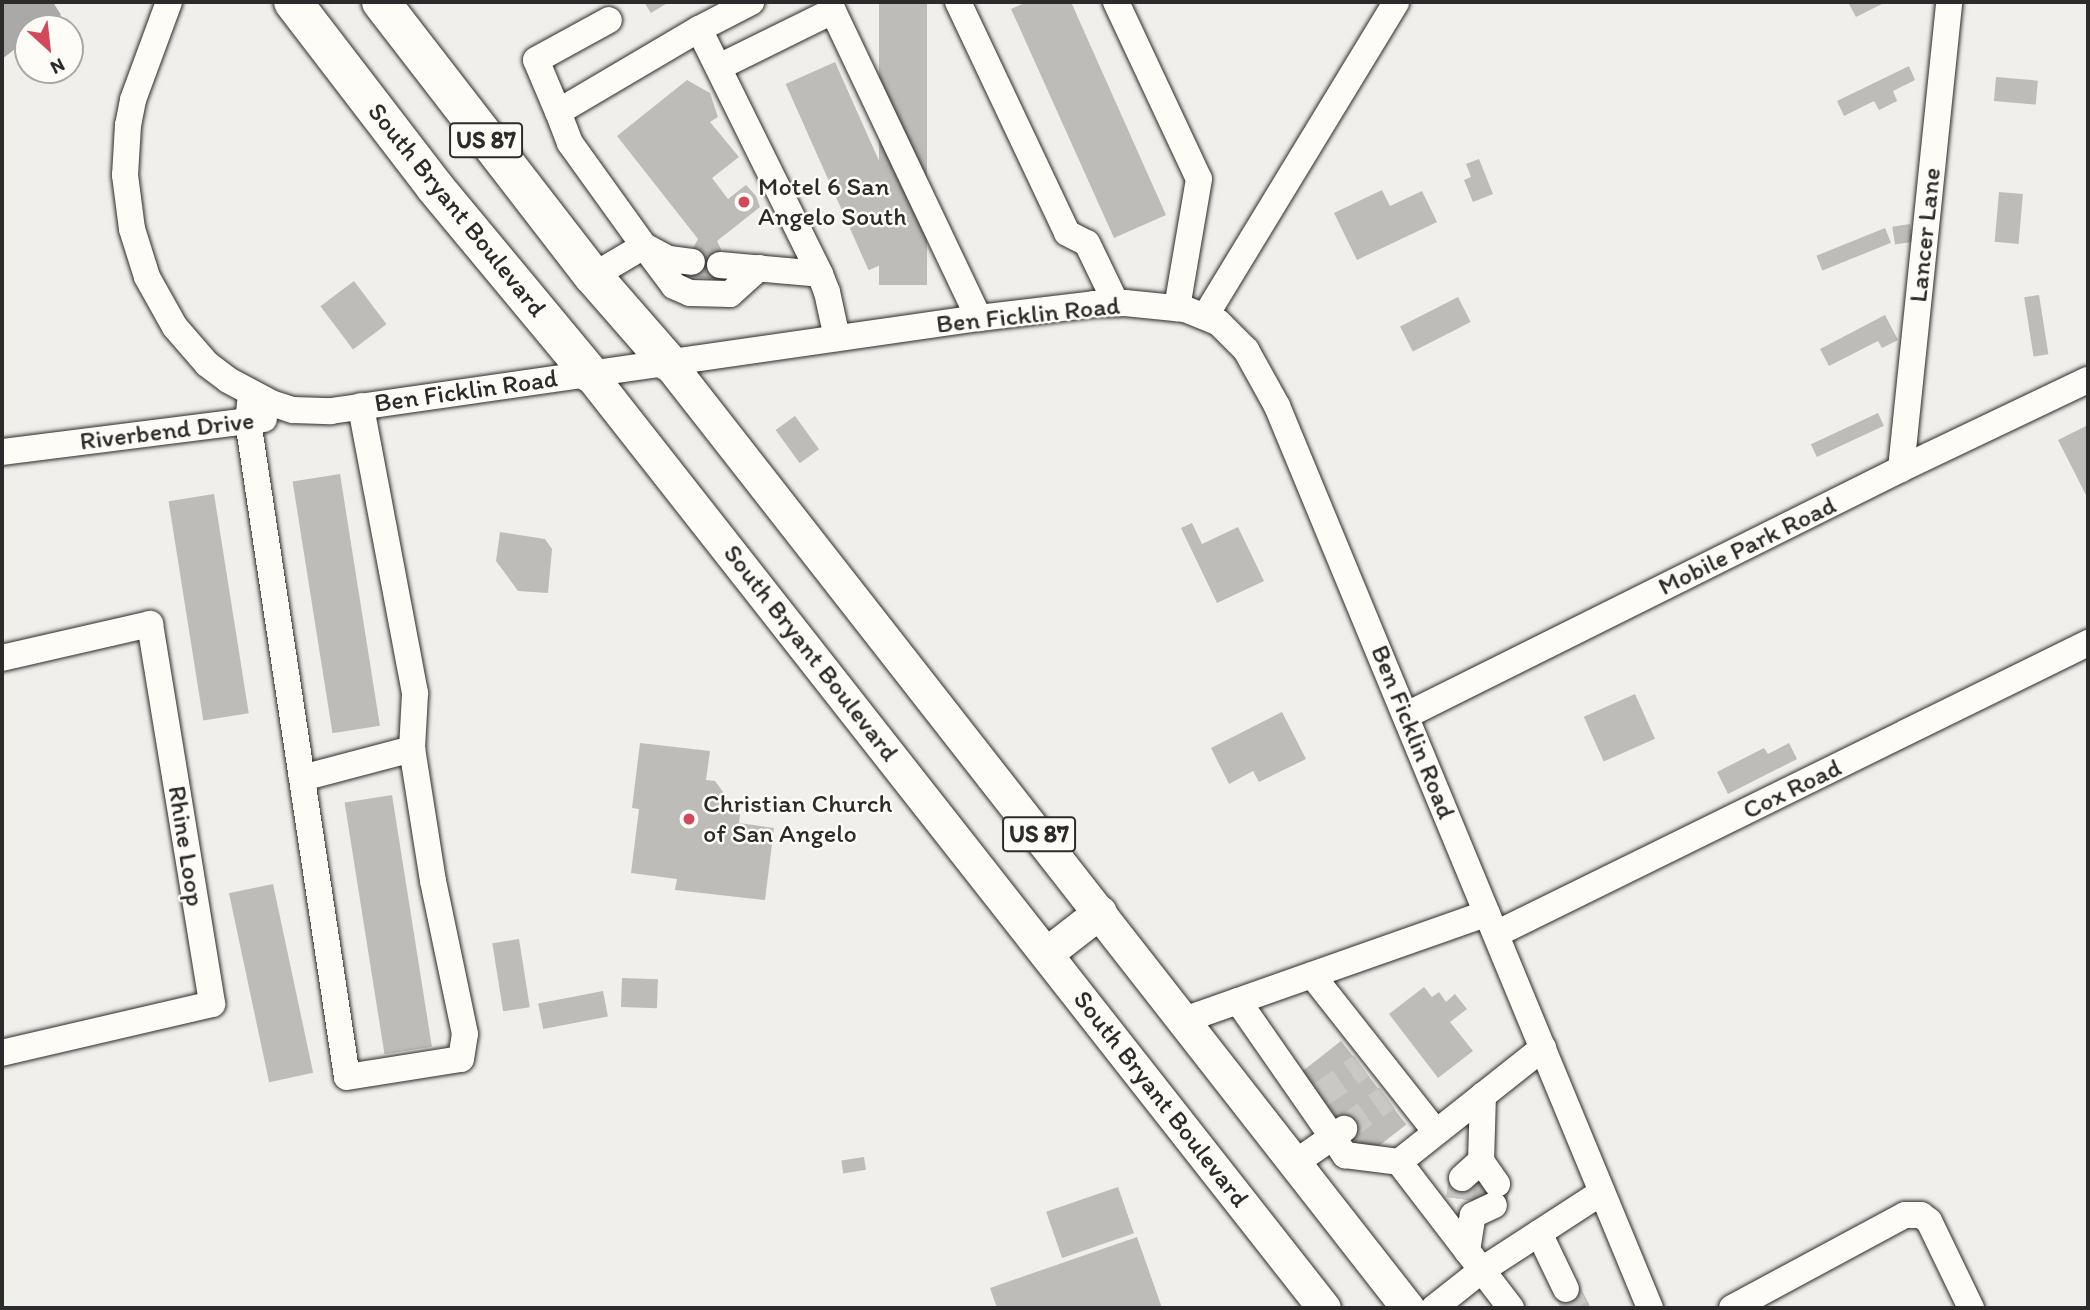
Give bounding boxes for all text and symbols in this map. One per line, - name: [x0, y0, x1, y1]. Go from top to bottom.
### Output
- north arrow: [14, 14, 84, 84]
- text: N: [47, 53, 69, 80]
- street label: South Bryant Boulevard: [360, 96, 554, 324]
- road number: US 87: [448, 120, 524, 160]
- street label: Lancer Lane: [1902, 166, 1948, 304]
- place label: Motel 6 San Angelo South: [758, 171, 907, 232]
- marker: Motel 6 San Angelo South: [736, 194, 752, 210]
- street label: Ben Ficklin Road: [934, 290, 1122, 340]
- street label: Ben Ficklin Road: [372, 363, 560, 419]
- street label: Riverbend Drive: [78, 405, 256, 457]
- street label: Mobile Park Road: [1654, 490, 1840, 602]
- street label: South Bryant Boulevard: [716, 538, 906, 768]
- street label: Ben Ficklin Road: [1364, 640, 1462, 824]
- street label: Cox Road: [1738, 752, 1846, 826]
- street label: Rhine Loop: [161, 783, 211, 909]
- place label: Christian Church of San Angelo: [703, 788, 893, 850]
- marker: Christian Church of San Angelo: [681, 811, 697, 827]
- road number: US 87: [1000, 814, 1078, 854]
- street label: South Bryant Boulevard: [1066, 984, 1256, 1214]

